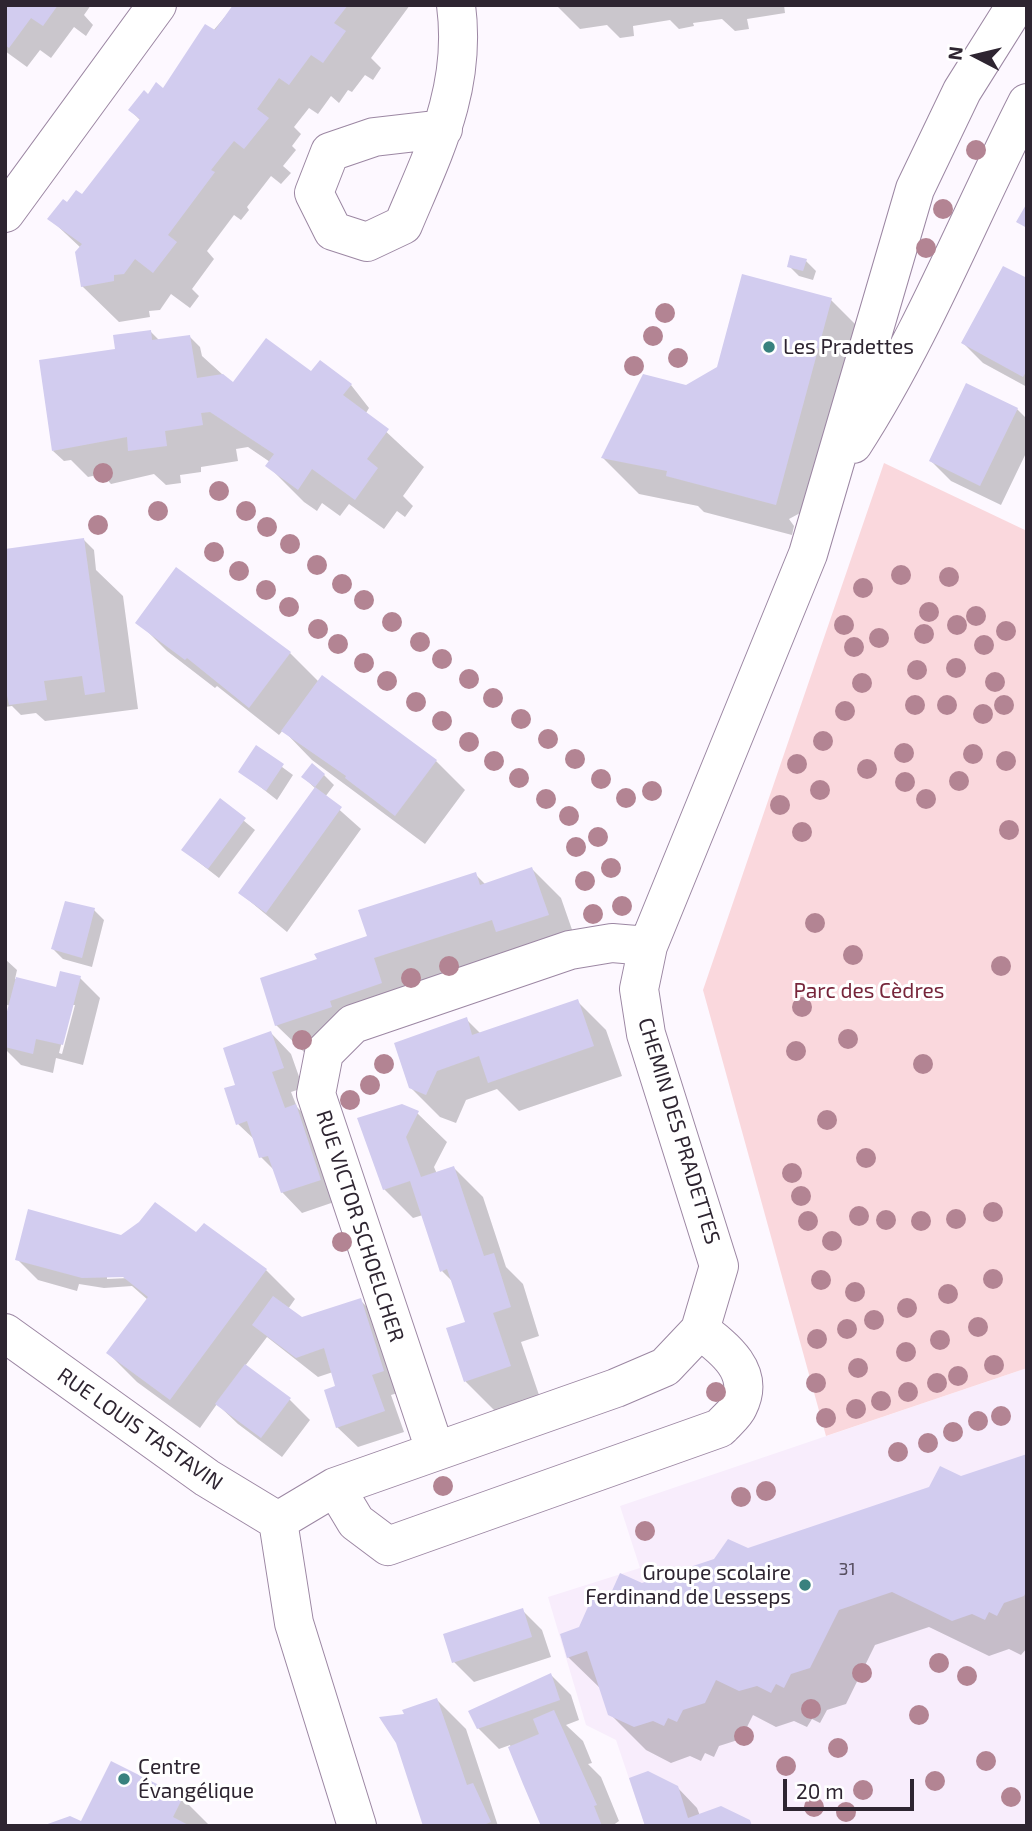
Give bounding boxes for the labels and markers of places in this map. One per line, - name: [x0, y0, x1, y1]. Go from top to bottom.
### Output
- place label: Les Pradettes: [783, 334, 914, 360]
- marker: Les Pradettes: [761, 339, 777, 355]
- place label: Groupe scolaire Ferdinand de Lesseps: [585, 1560, 791, 1610]
- marker: Groupe scolaire Ferdinand de Lesseps: [797, 1577, 813, 1593]
- place label: Centre Évangélique: [138, 1754, 254, 1804]
- marker: Centre Évangélique: [116, 1771, 132, 1787]

